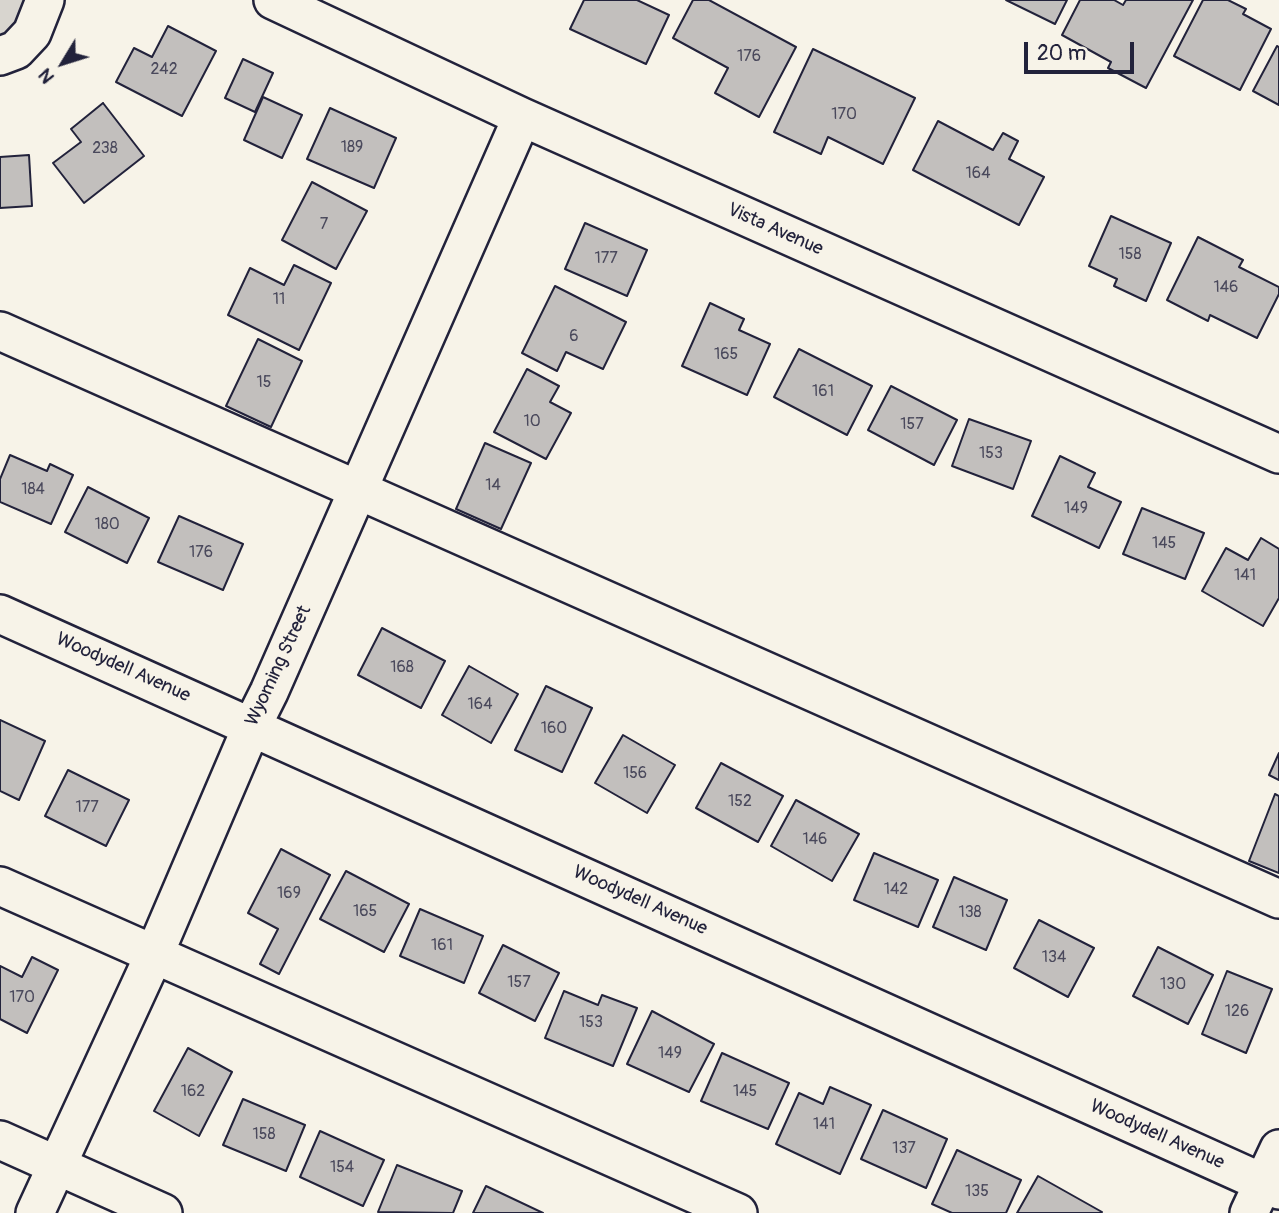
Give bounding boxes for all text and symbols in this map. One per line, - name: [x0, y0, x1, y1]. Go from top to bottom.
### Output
- north arrow: [28, 28, 98, 98]
- scale bar: [1027, 28, 1137, 72]
- text: 20 m: [1037, 40, 1086, 67]
- house number: 176: [737, 47, 761, 67]
- house number: 242: [150, 60, 178, 80]
- text: N: [33, 63, 60, 88]
- house number: 170: [831, 105, 857, 125]
- house number: 189: [341, 138, 363, 158]
- house number: 238: [92, 139, 118, 159]
- house number: 164: [966, 164, 990, 184]
- street label: Vista Avenue: [724, 199, 826, 261]
- house number: 7: [320, 215, 328, 235]
- house number: 158: [1119, 245, 1141, 265]
- house number: 177: [594, 249, 618, 269]
- house number: 146: [1214, 278, 1238, 298]
- house number: 11: [273, 290, 285, 310]
- house number: 6: [569, 327, 579, 347]
- house number: 165: [714, 345, 738, 365]
- house number: 15: [257, 373, 271, 393]
- house number: 161: [812, 382, 834, 402]
- house number: 10: [523, 412, 541, 432]
- house number: 157: [900, 415, 924, 435]
- house number: 153: [979, 444, 1003, 464]
- house number: 14: [485, 476, 501, 496]
- house number: 184: [21, 480, 45, 500]
- house number: 149: [1064, 499, 1088, 519]
- house number: 180: [94, 515, 120, 535]
- house number: 145: [1152, 534, 1176, 554]
- house number: 176: [189, 543, 213, 563]
- house number: 141: [1234, 566, 1256, 586]
- street label: Wyoming Street: [241, 602, 317, 730]
- street label: Woodydell Avenue: [52, 628, 194, 708]
- house number: 168: [390, 658, 414, 678]
- house number: 164: [468, 695, 492, 715]
- house number: 160: [541, 719, 567, 739]
- house number: 156: [623, 764, 647, 784]
- house number: 152: [728, 792, 752, 812]
- house number: 177: [75, 798, 99, 818]
- house number: 146: [803, 830, 827, 850]
- street label: Woodydell Avenue: [569, 861, 711, 941]
- house number: 142: [884, 880, 908, 900]
- house number: 169: [277, 884, 301, 904]
- house number: 165: [353, 902, 377, 922]
- house number: 138: [958, 903, 982, 923]
- house number: 161: [431, 936, 453, 956]
- house number: 134: [1042, 948, 1066, 968]
- house number: 157: [507, 973, 531, 993]
- house number: 130: [1160, 975, 1186, 995]
- house number: 170: [9, 988, 35, 1008]
- house number: 126: [1225, 1002, 1249, 1022]
- house number: 153: [579, 1013, 603, 1033]
- house number: 149: [658, 1044, 682, 1064]
- house number: 162: [181, 1082, 205, 1102]
- house number: 145: [733, 1082, 757, 1102]
- street label: Woodydell Avenue: [1086, 1095, 1228, 1175]
- house number: 141: [813, 1115, 835, 1135]
- house number: 158: [253, 1125, 275, 1145]
- house number: 137: [892, 1139, 916, 1159]
- house number: 154: [330, 1158, 354, 1178]
- house number: 135: [965, 1182, 989, 1202]

